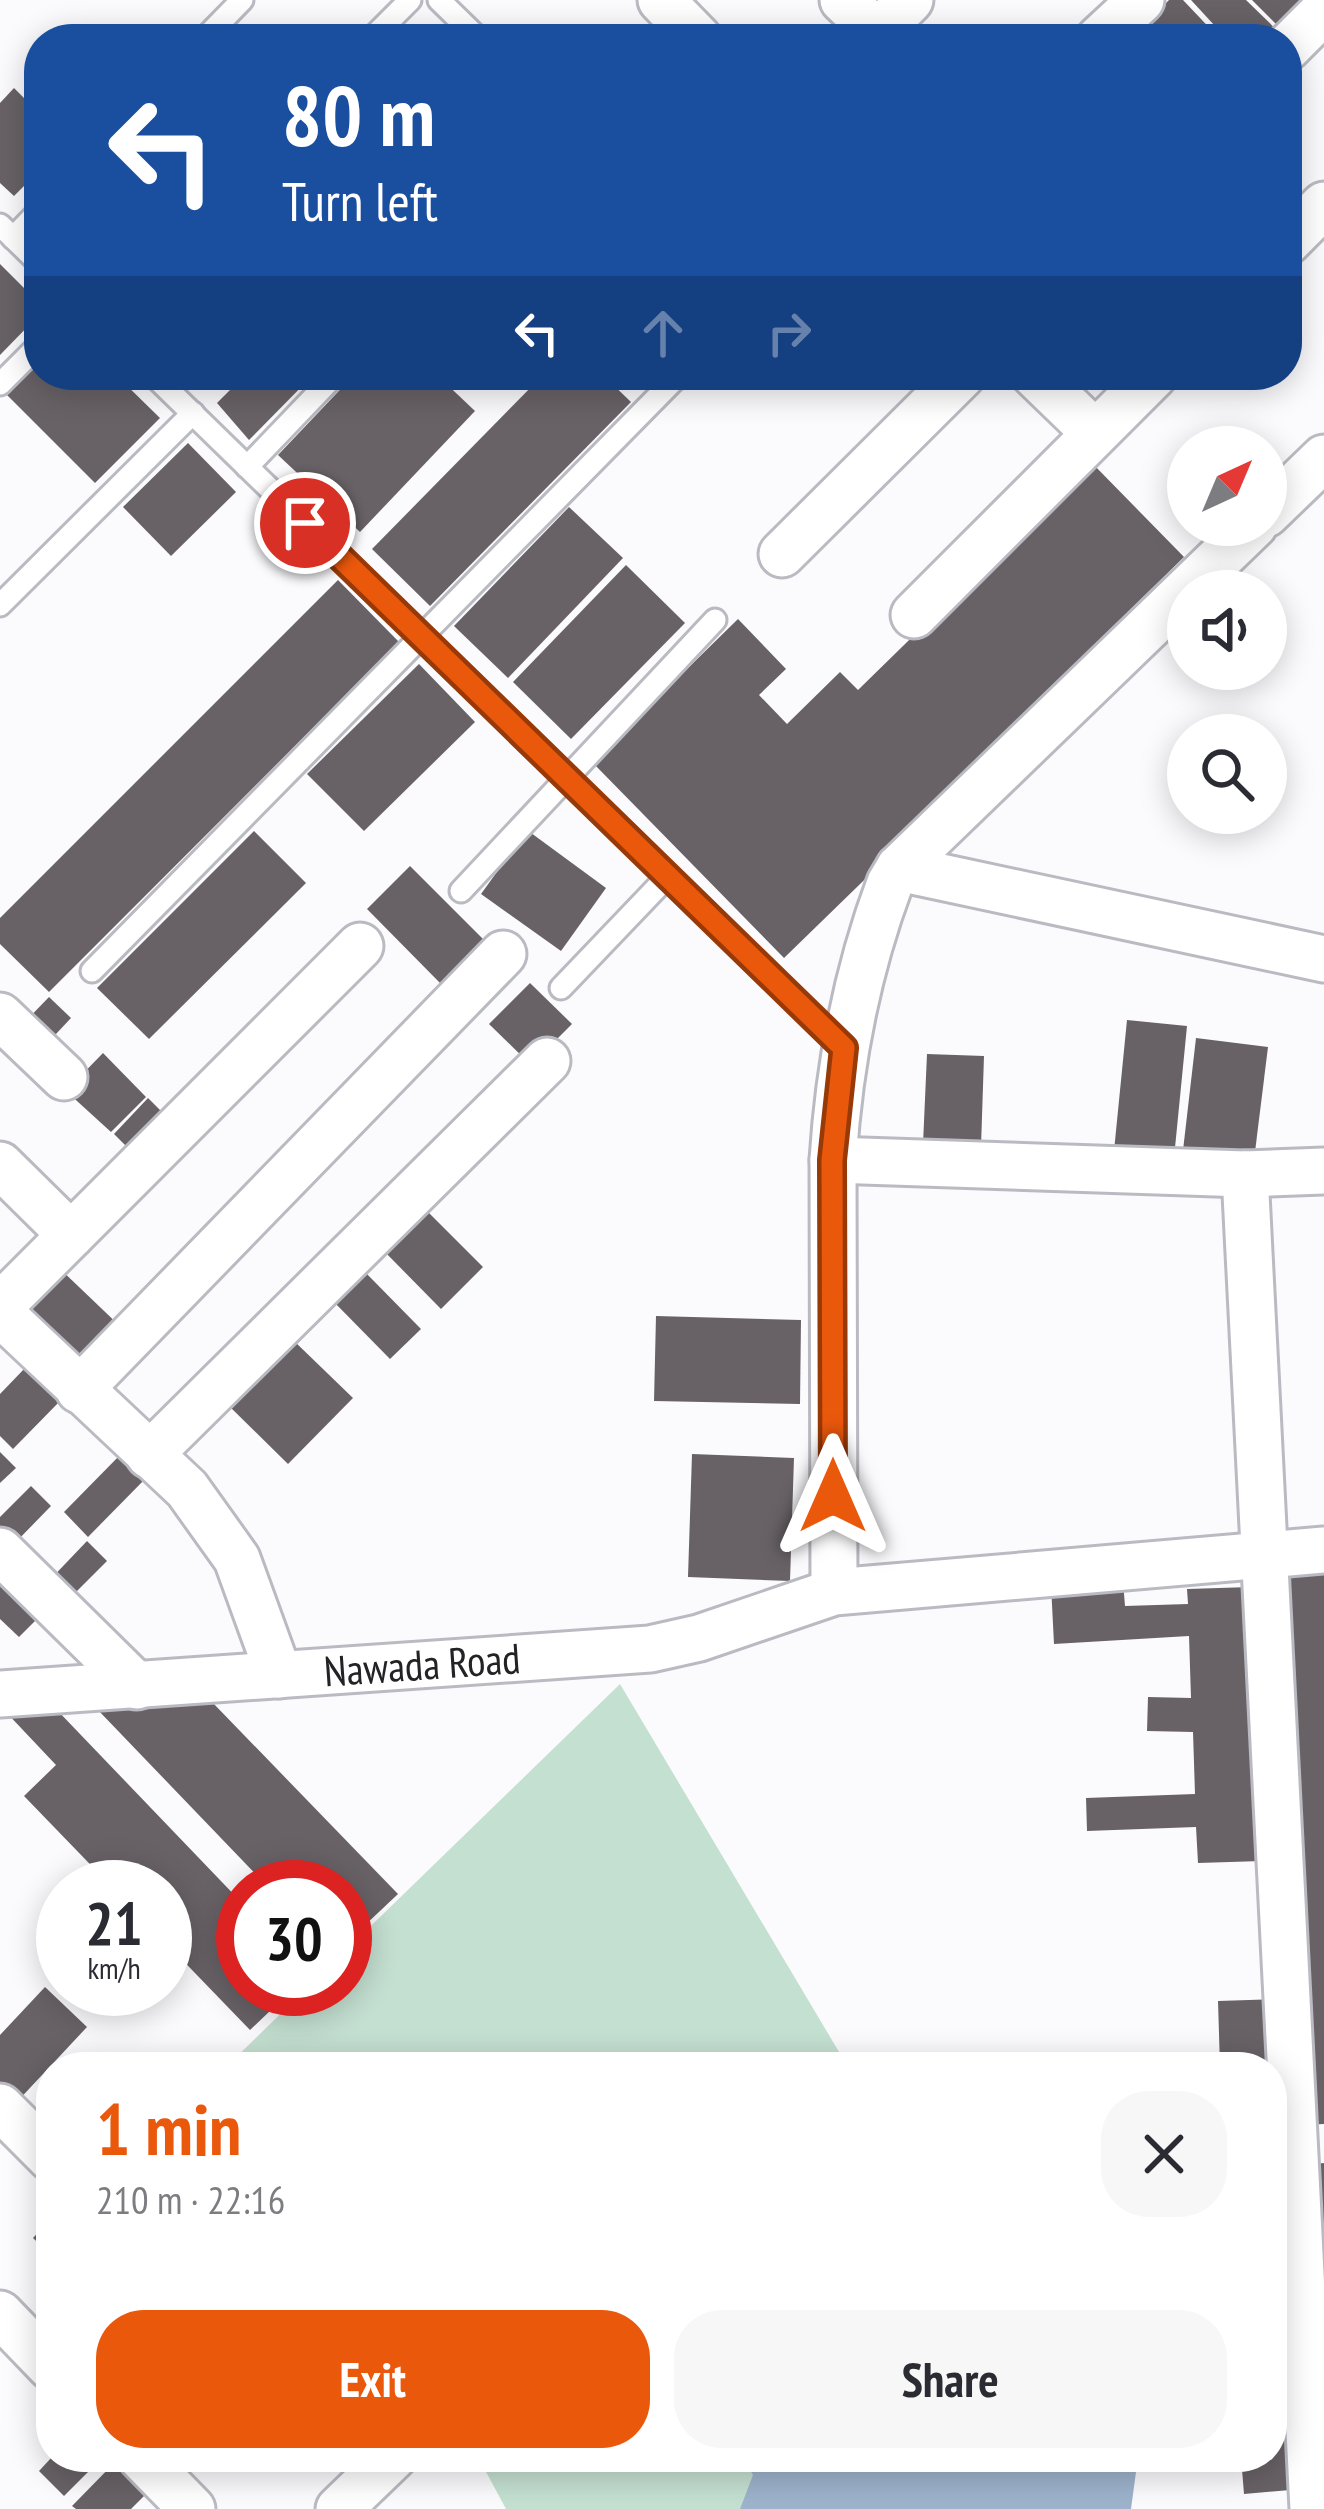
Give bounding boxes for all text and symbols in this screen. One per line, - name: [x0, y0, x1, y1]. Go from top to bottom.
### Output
- text: 80 m: [282, 60, 435, 169]
- icon: left: [84, 72, 240, 228]
- text: Turn left: [282, 166, 438, 236]
- icon: left: [504, 300, 570, 366]
- icon: ahead: [630, 300, 696, 366]
- icon: right: [756, 300, 822, 366]
- north arrow: [1167, 426, 1287, 546]
- map controls: [1167, 426, 1287, 834]
- pin: [254, 472, 356, 574]
- icon: arrive: [272, 490, 338, 556]
- button: sound: [1167, 570, 1287, 690]
- button: search: [1167, 714, 1287, 834]
- position arrow: [770, 1433, 896, 1559]
- street label: Nawada Road: [322, 1630, 522, 1699]
- speed limit sign: 30: [216, 1860, 372, 2016]
- text: 21: [85, 1884, 143, 1962]
- text: km/h: [87, 1948, 141, 1987]
- text: 1 min: [96, 2082, 241, 2175]
- button: close: [1101, 2091, 1227, 2217]
- text: 210 m · 22:16: [96, 2174, 285, 2225]
- button: Exit: [96, 2310, 650, 2448]
- button: Share: [674, 2310, 1227, 2448]

